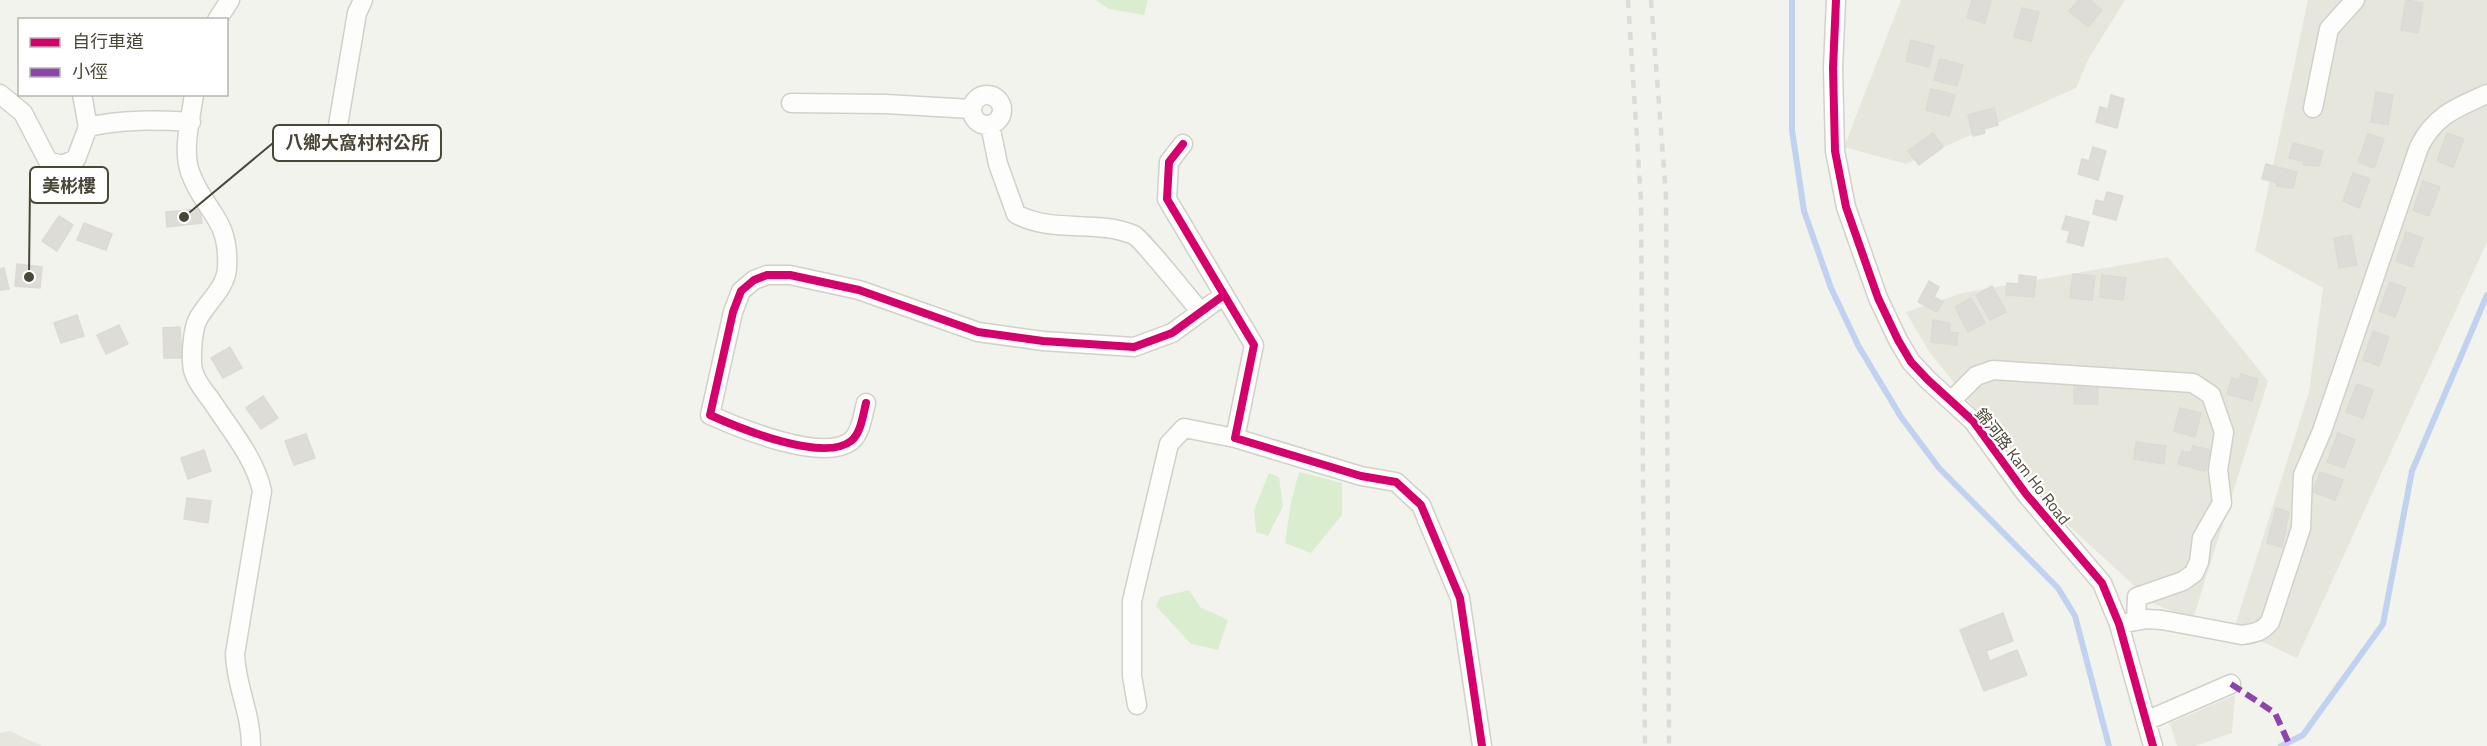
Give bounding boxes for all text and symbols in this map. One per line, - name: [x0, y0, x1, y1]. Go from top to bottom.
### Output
- legend: [18, 18, 228, 96]
- text: 自行車道: [72, 28, 144, 55]
- text: 小徑: [72, 58, 108, 85]
- callout: 八鄉大窩村村公所: [273, 125, 441, 161]
- text: 八鄉大窩村村公所: [285, 129, 429, 156]
- callout: 美彬樓: [30, 167, 108, 203]
- text: 美彬樓: [42, 172, 96, 199]
- street label: 錦河路 Kam Ho Road: [1970, 402, 2076, 530]

